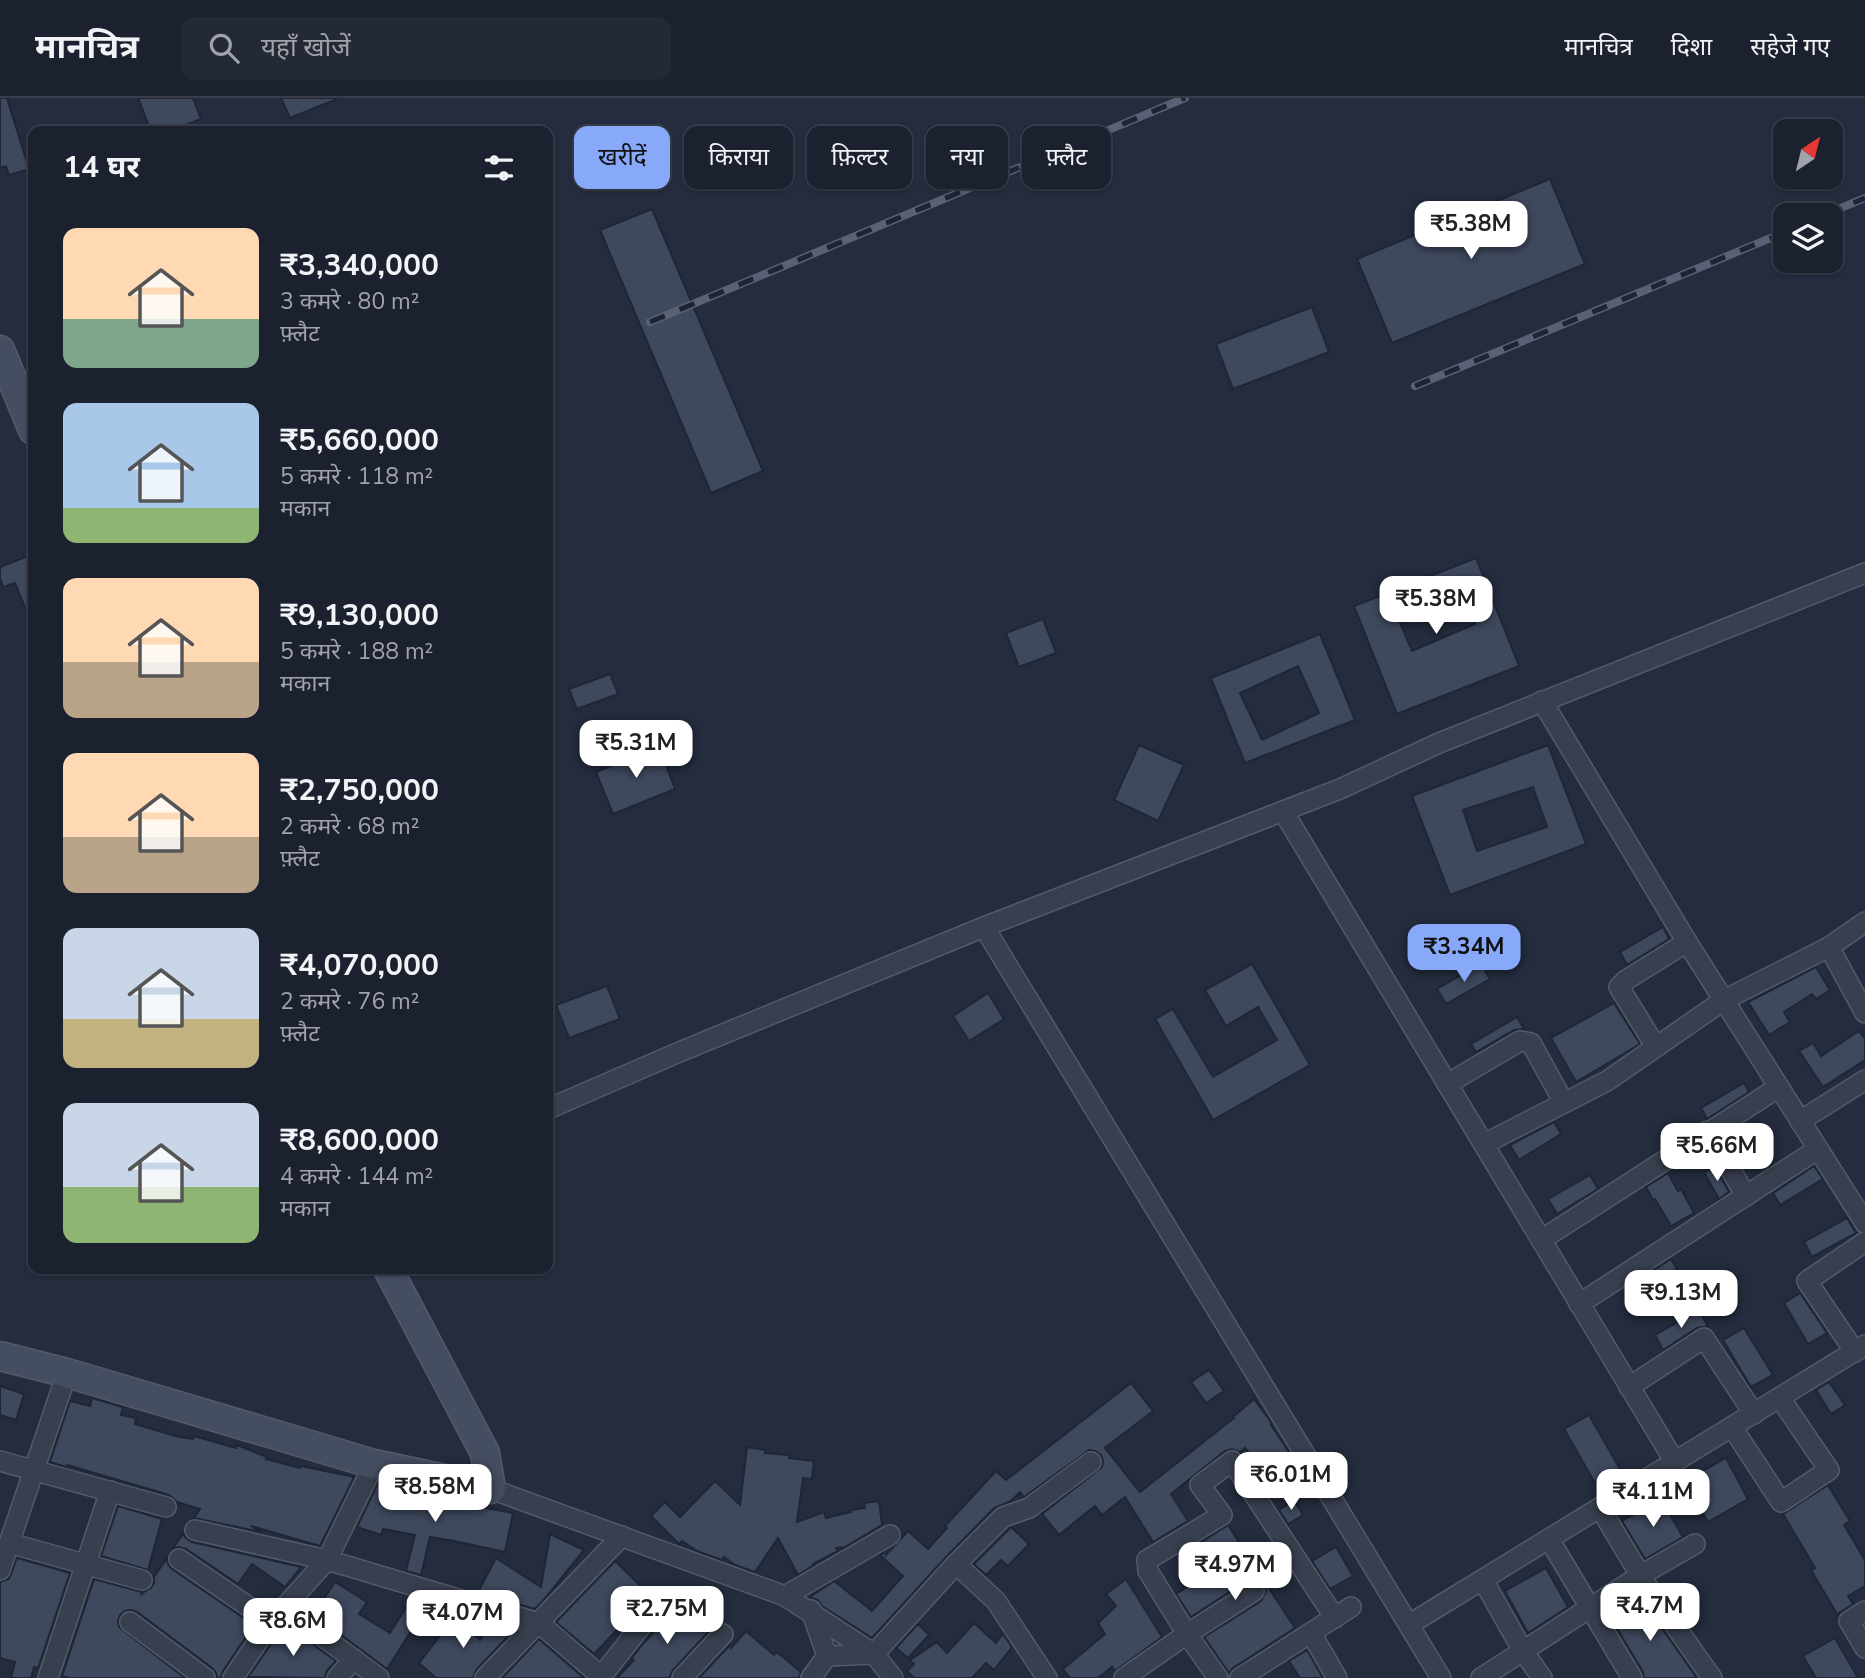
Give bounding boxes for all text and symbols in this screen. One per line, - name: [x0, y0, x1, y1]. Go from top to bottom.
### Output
- search box: [181, 17, 671, 80]
- text: मानचित्र: [35, 25, 139, 70]
- icon: search: [205, 29, 243, 67]
- text: यहाँ खोजें: [261, 30, 351, 65]
- text: मानचित्र: [1564, 31, 1633, 63]
- text: दिशा: [1671, 31, 1712, 63]
- text: सहेजे गए: [1750, 31, 1830, 63]
- north arrow: [1773, 119, 1843, 189]
- map controls: [1773, 119, 1843, 273]
- chip: खरीदें: [574, 126, 670, 189]
- chip: किराया: [684, 126, 793, 189]
- chip: फ़िल्टर: [807, 126, 912, 189]
- chip: नया: [926, 126, 1008, 189]
- chip: फ़्लैट: [1022, 126, 1111, 189]
- text: 14 घर: [63, 147, 140, 188]
- icon: filters: [480, 149, 518, 187]
- pin: ₹5.38M: [1414, 202, 1528, 261]
- button: layers: [1773, 203, 1843, 273]
- text: ₹5.38M: [1431, 208, 1511, 239]
- text: ₹3,340,000: [280, 245, 439, 286]
- icon: home: [119, 256, 203, 340]
- text: 3 कमरे · 80 m²: [280, 286, 420, 317]
- text: फ़्लैट: [280, 318, 320, 349]
- text: ₹5,660,000: [280, 420, 439, 461]
- icon: home: [119, 431, 203, 515]
- text: 5 कमरे · 118 m²: [280, 461, 433, 492]
- text: मकान: [280, 493, 330, 524]
- pin: ₹5.38M: [1379, 576, 1493, 636]
- text: ₹5.38M: [1396, 583, 1476, 614]
- text: ₹9,130,000: [280, 595, 439, 636]
- icon: home: [119, 606, 203, 690]
- text: 5 कमरे · 188 m²: [280, 636, 433, 667]
- text: मकान: [280, 668, 330, 699]
- pin: ₹5.31M: [579, 720, 693, 780]
- text: ₹5.31M: [596, 727, 676, 758]
- text: ₹2,750,000: [280, 770, 439, 811]
- icon: home: [119, 781, 203, 865]
- text: 2 कमरे · 68 m²: [280, 811, 420, 842]
- text: फ़्लैट: [280, 843, 320, 874]
- pin: ₹3.34M: [1407, 924, 1521, 984]
- text: ₹3.34M: [1424, 931, 1504, 962]
- text: ₹4,070,000: [280, 945, 439, 986]
- icon: home: [119, 956, 203, 1040]
- text: 2 कमरे · 76 m²: [280, 986, 420, 1017]
- text: फ़्लैट: [280, 1018, 320, 1049]
- text: ₹8,600,000: [280, 1120, 439, 1161]
- pin: ₹5.66M: [1660, 1124, 1774, 1183]
- text: ₹5.66M: [1677, 1130, 1757, 1161]
- icon: home: [119, 1131, 203, 1215]
- text: 4 कमरे · 144 m²: [280, 1161, 433, 1192]
- text: मकान: [280, 1193, 330, 1224]
- pin: ₹9.13M: [1624, 1270, 1738, 1330]
- text: ₹9.13M: [1641, 1277, 1721, 1308]
- pin: ₹6.01M: [1234, 1452, 1348, 1512]
- text: ₹6.01M: [1251, 1459, 1331, 1490]
- pin: ₹8.58M: [378, 1464, 492, 1524]
- pin: ₹4.11M: [1596, 1470, 1710, 1529]
- text: ₹8.58M: [395, 1471, 475, 1502]
- text: ₹4.11M: [1613, 1476, 1693, 1507]
- pin: ₹4.97M: [1178, 1542, 1292, 1602]
- text: ₹4.97M: [1195, 1549, 1275, 1580]
- pin: ₹4.7M: [1601, 1584, 1699, 1643]
- pin: ₹2.75M: [610, 1586, 724, 1646]
- pin: ₹4.07M: [406, 1590, 520, 1650]
- text: ₹4.7M: [1616, 1590, 1684, 1621]
- text: ₹2.75M: [627, 1593, 707, 1624]
- text: ₹4.07M: [423, 1597, 503, 1628]
- pin: ₹8.6M: [244, 1598, 342, 1658]
- text: ₹8.6M: [259, 1605, 327, 1636]

